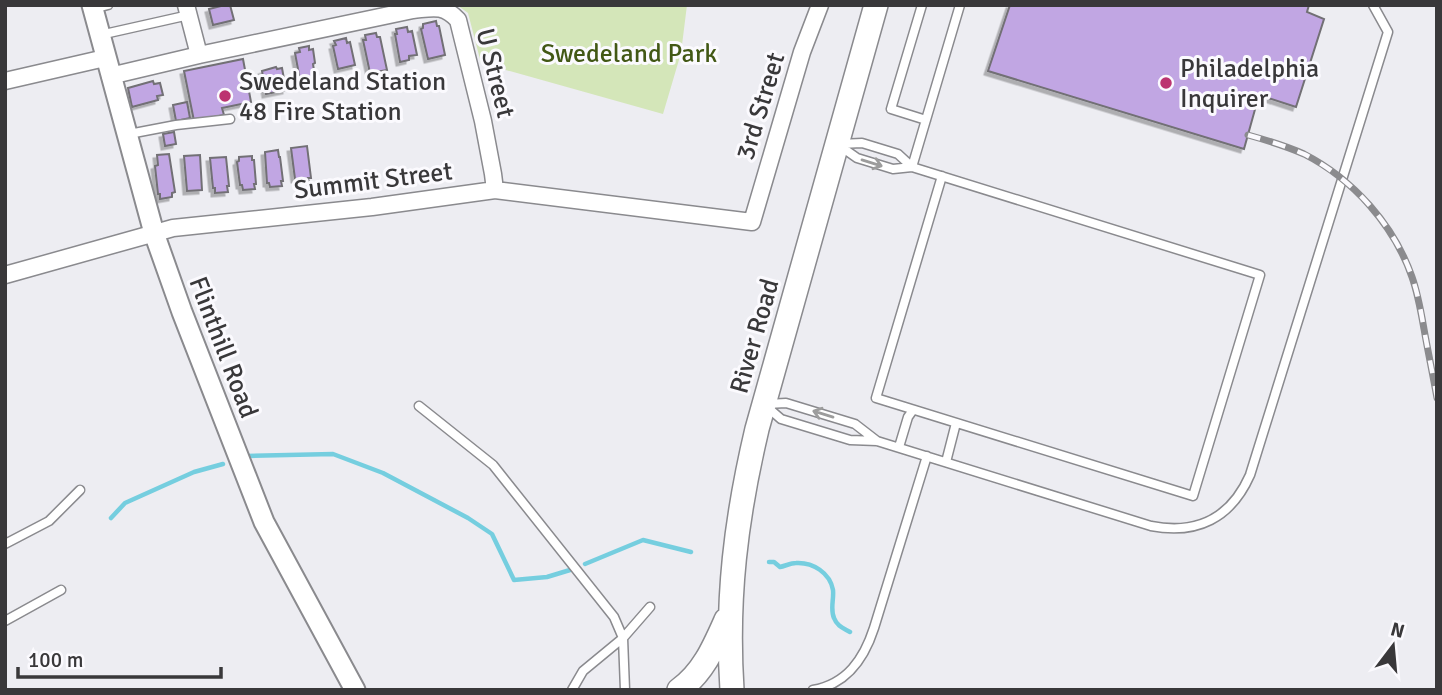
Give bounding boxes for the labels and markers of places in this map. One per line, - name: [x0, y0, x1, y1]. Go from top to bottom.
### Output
- place label: Philadelphia Inquirer: [1180, 53, 1319, 115]
- place label: Swedeland Station 48 Fire Station: [239, 66, 446, 128]
- marker: Philadelphia Inquirer: [1158, 75, 1174, 91]
- marker: Swedeland Station 48 Fire Station: [217, 88, 233, 104]

